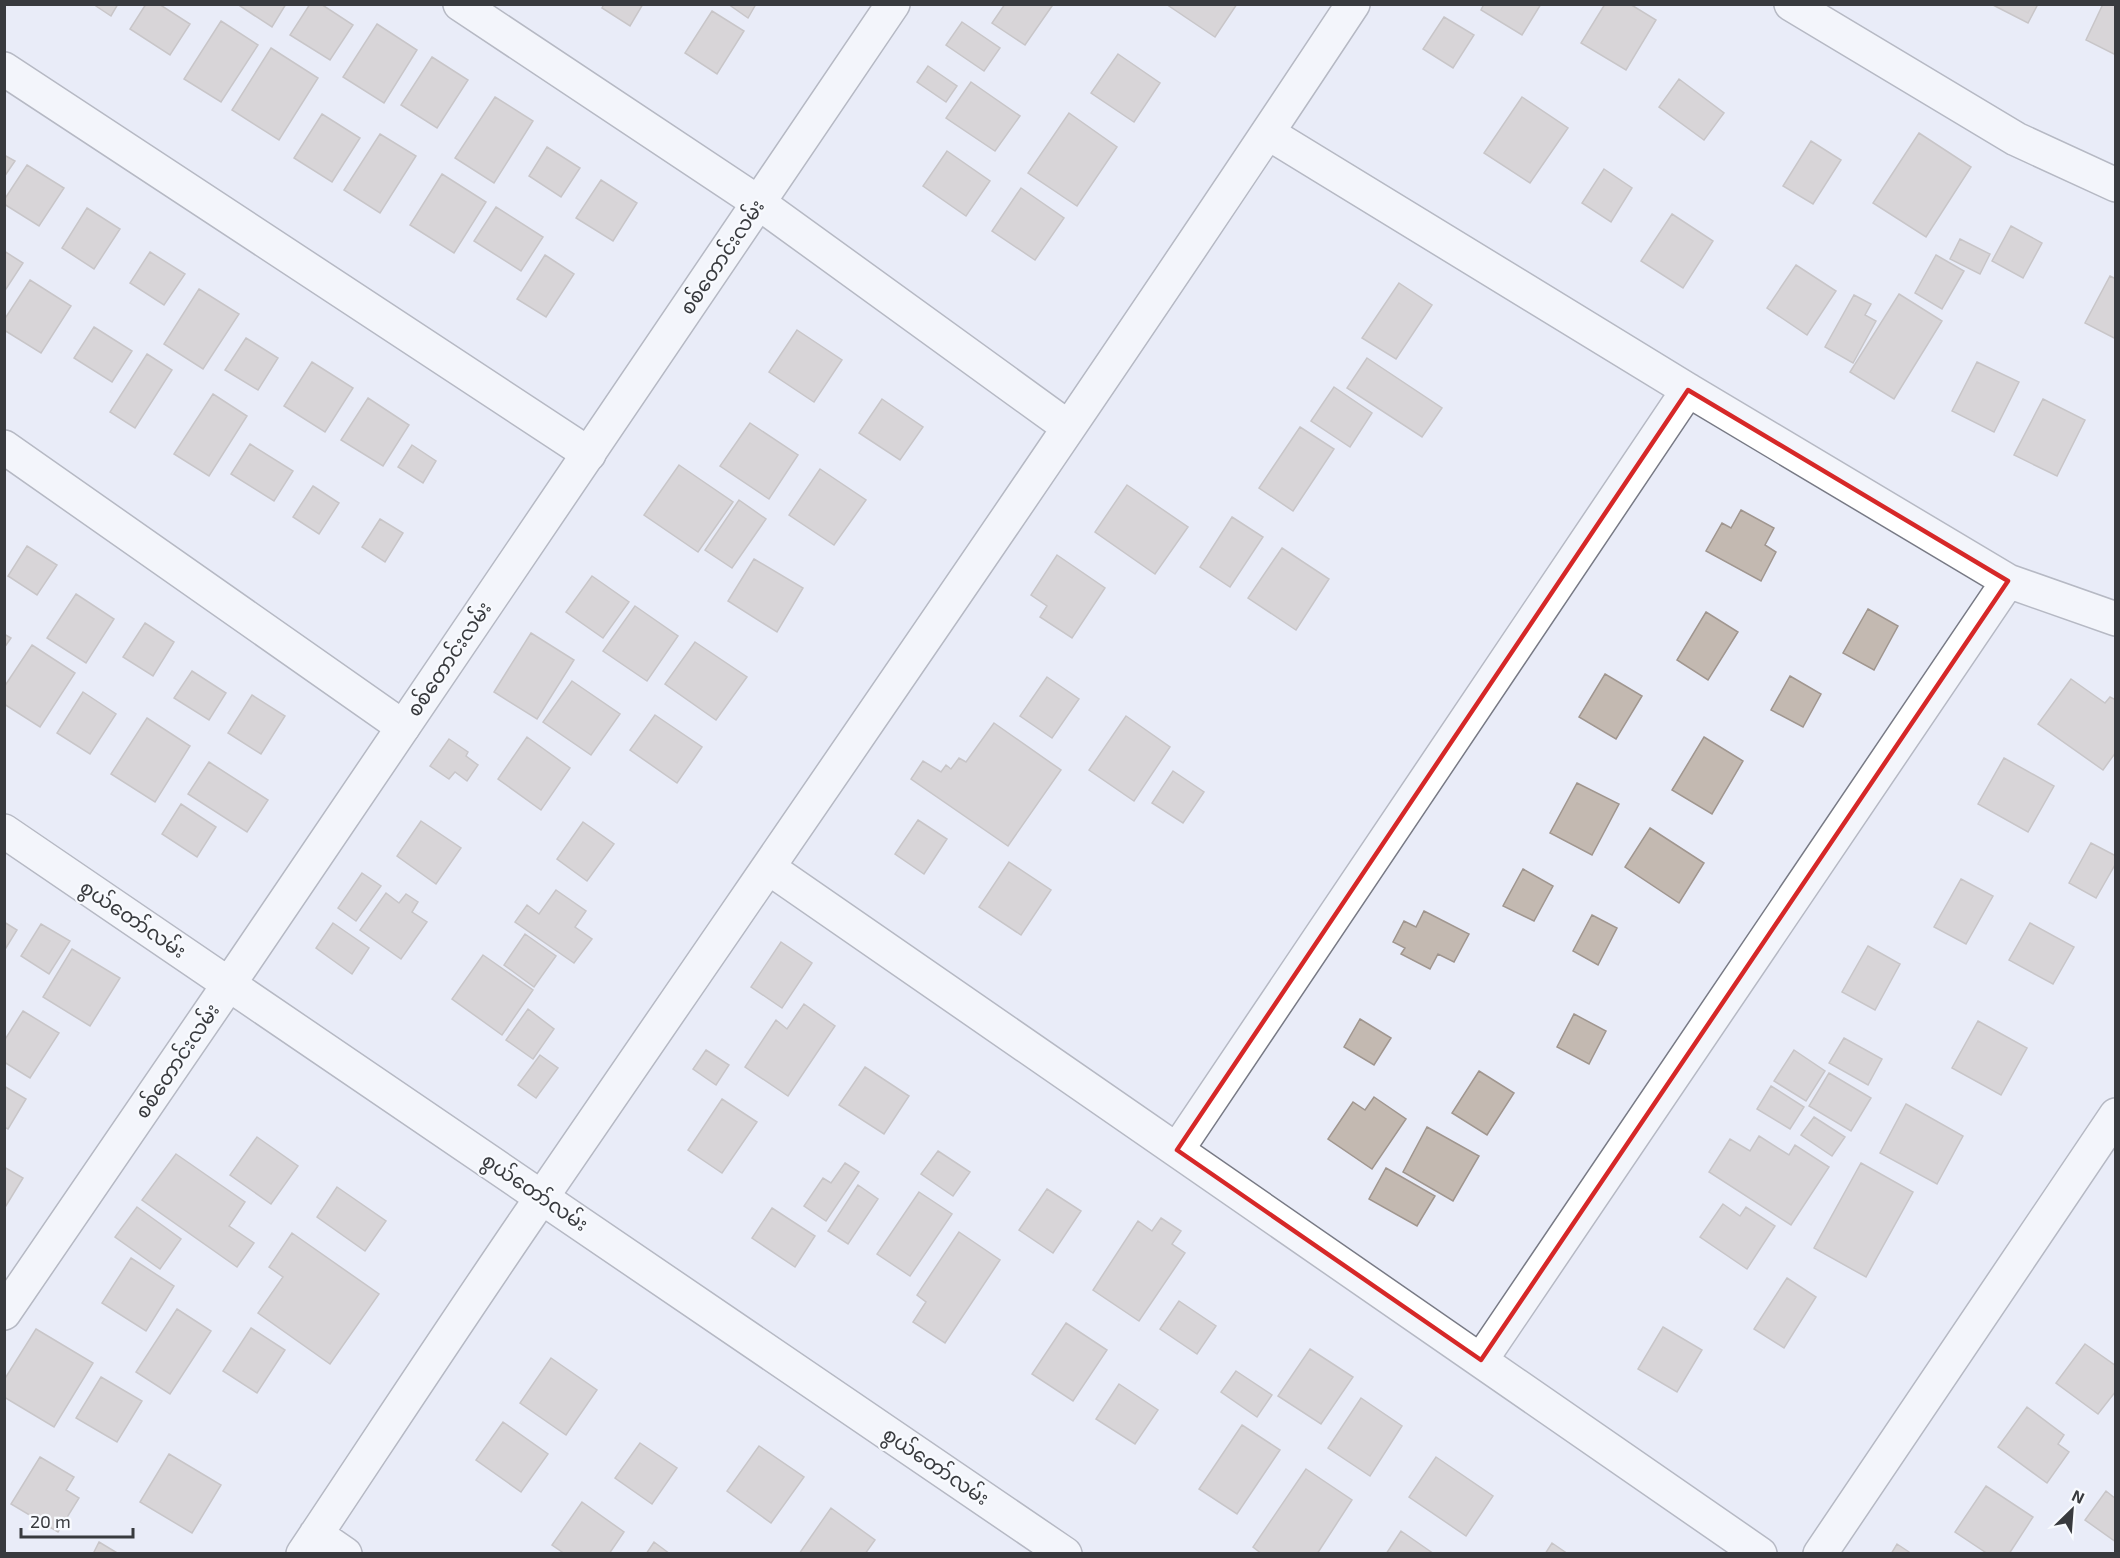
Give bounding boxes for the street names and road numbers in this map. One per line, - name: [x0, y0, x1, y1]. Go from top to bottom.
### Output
- street label: စစ်တောင်းလမ်း: [673, 194, 769, 319]
- street label: စစ်တောင်းလမ်း: [400, 596, 496, 721]
- street label: စွယ်တော်လမ်း: [73, 873, 192, 967]
- street label: စစ်တောင်းလမ်း: [128, 998, 224, 1123]
- street label: စွယ်တော်လမ်း: [475, 1146, 594, 1240]
- street label: စွယ်တော်လမ်း: [876, 1420, 995, 1514]

